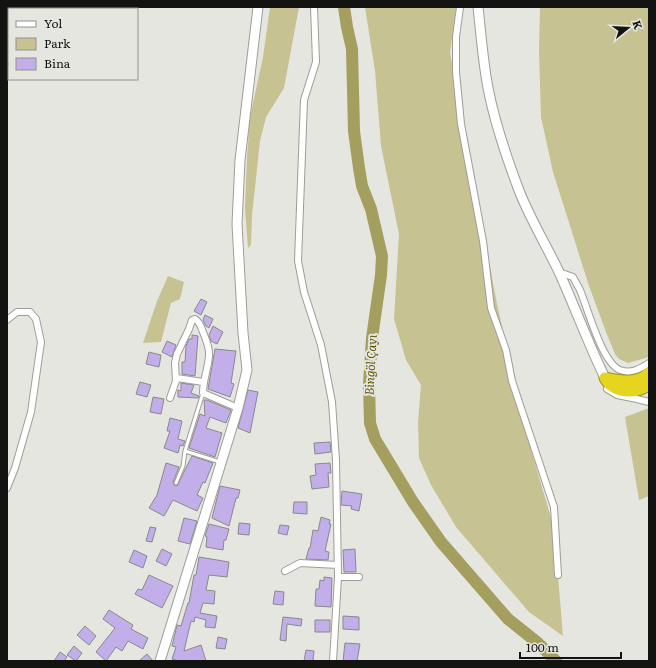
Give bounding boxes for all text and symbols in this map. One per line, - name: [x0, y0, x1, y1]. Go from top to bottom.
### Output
- legend: [8, 8, 138, 80]
- north arrow: [608, 8, 648, 48]
- text: Yol: [44, 14, 62, 32]
- text: K: [630, 18, 648, 32]
- text: Park: [44, 34, 71, 52]
- text: Bina: [44, 54, 71, 72]
- water label: Bingöl Çayı: [359, 334, 381, 396]
- scale bar: [520, 634, 621, 660]
- text: 100 m: [526, 638, 559, 656]

